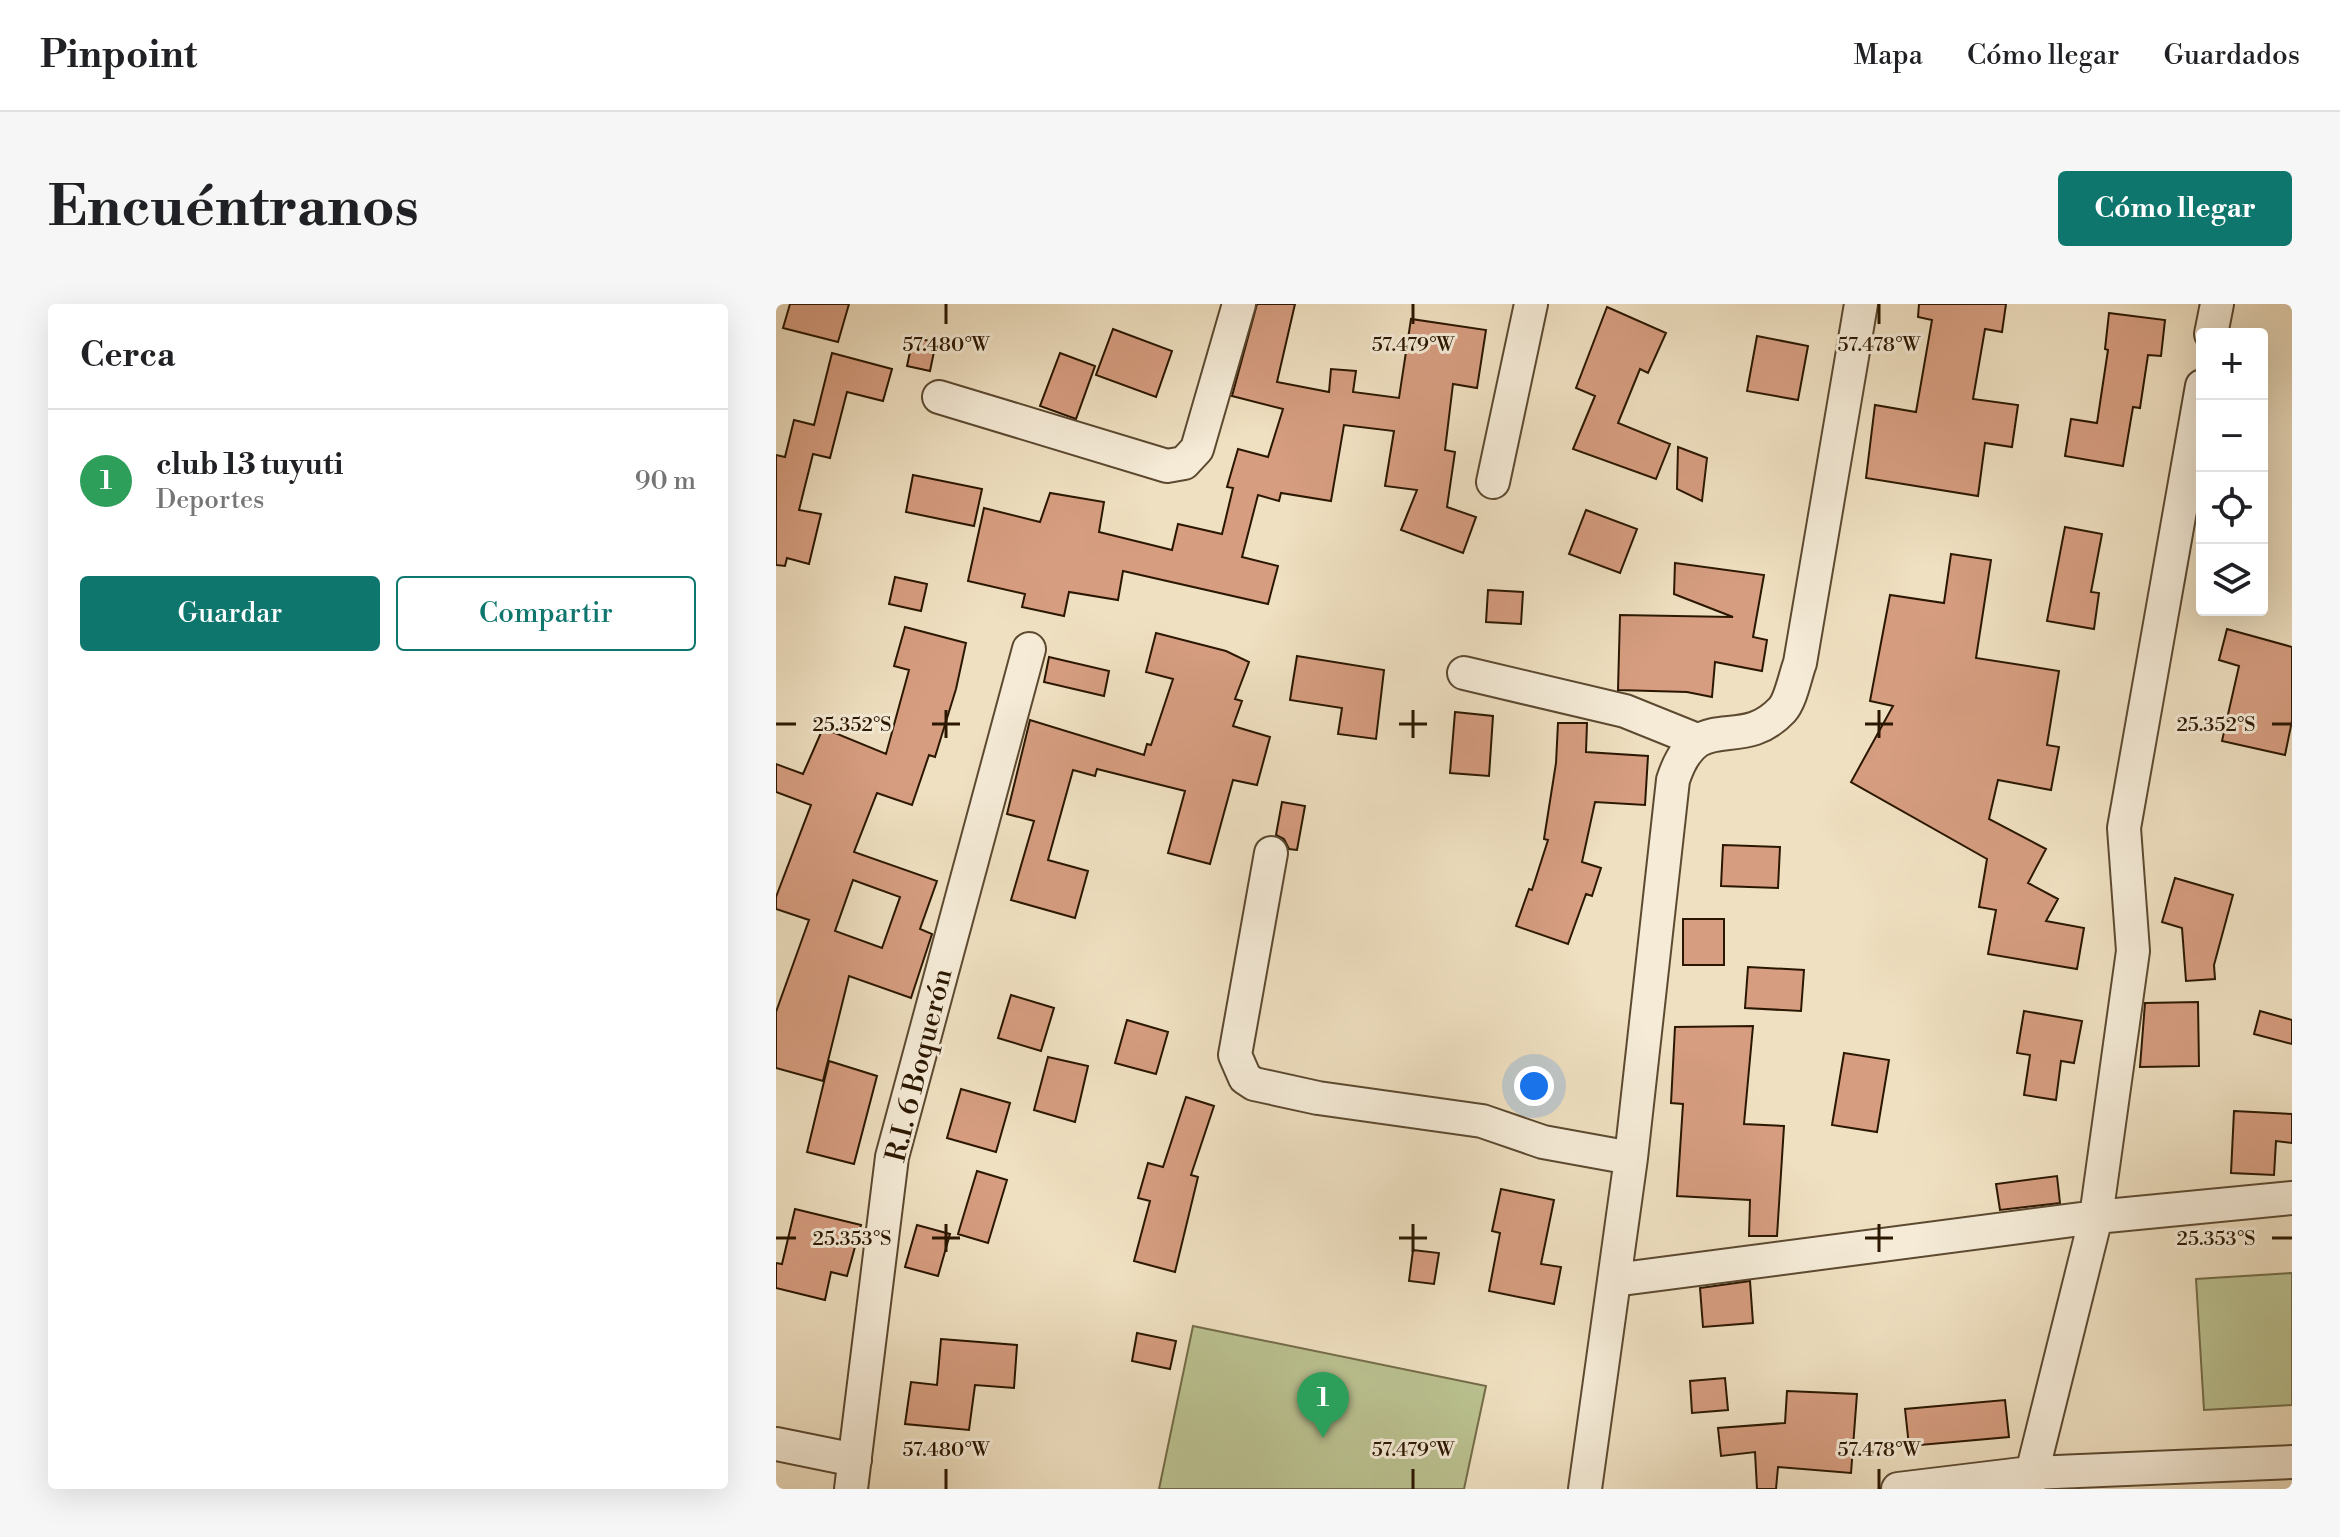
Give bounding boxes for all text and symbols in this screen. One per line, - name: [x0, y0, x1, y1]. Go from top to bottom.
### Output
- text: Pinpoint: [40, 32, 197, 79]
- text: Mapa: [1854, 38, 1923, 73]
- text: Cómo llegar: [1967, 38, 2119, 73]
- text: Guardados: [2163, 38, 2300, 73]
- button: Cómo llegar: [2058, 171, 2292, 246]
- text: Encuéntranos: [48, 173, 419, 243]
- map controls: [2196, 328, 2268, 616]
- button: +: [2196, 328, 2268, 400]
- text: 57.480°W: [902, 333, 990, 358]
- text: 57.479°W: [1372, 333, 1455, 358]
- text: 57.478°W: [1838, 333, 1921, 358]
- text: Cerca: [80, 335, 175, 377]
- button: −: [2196, 400, 2268, 472]
- text: club 13 tuyuti: [156, 446, 343, 484]
- text: 1: [100, 465, 112, 497]
- text: 90 m: [635, 465, 696, 497]
- button: locate: [2196, 472, 2268, 544]
- text: Deportes: [156, 484, 264, 516]
- button: layers: [2196, 544, 2268, 616]
- button: Guardar: [80, 576, 380, 651]
- button: Compartir: [396, 576, 696, 651]
- text: 25.352°S: [812, 713, 892, 738]
- text: 25.352°S: [2176, 713, 2256, 738]
- street label: R.I. 6 Boquerón: [879, 965, 960, 1166]
- your location: [1514, 1066, 1554, 1106]
- text: 25.353°S: [813, 1227, 891, 1252]
- text: 25.353°S: [2177, 1227, 2255, 1252]
- pin: 1: [1297, 1372, 1349, 1438]
- text: 57.480°W: [902, 1438, 990, 1463]
- text: 57.479°W: [1372, 1438, 1455, 1463]
- text: 57.478°W: [1838, 1438, 1921, 1463]

